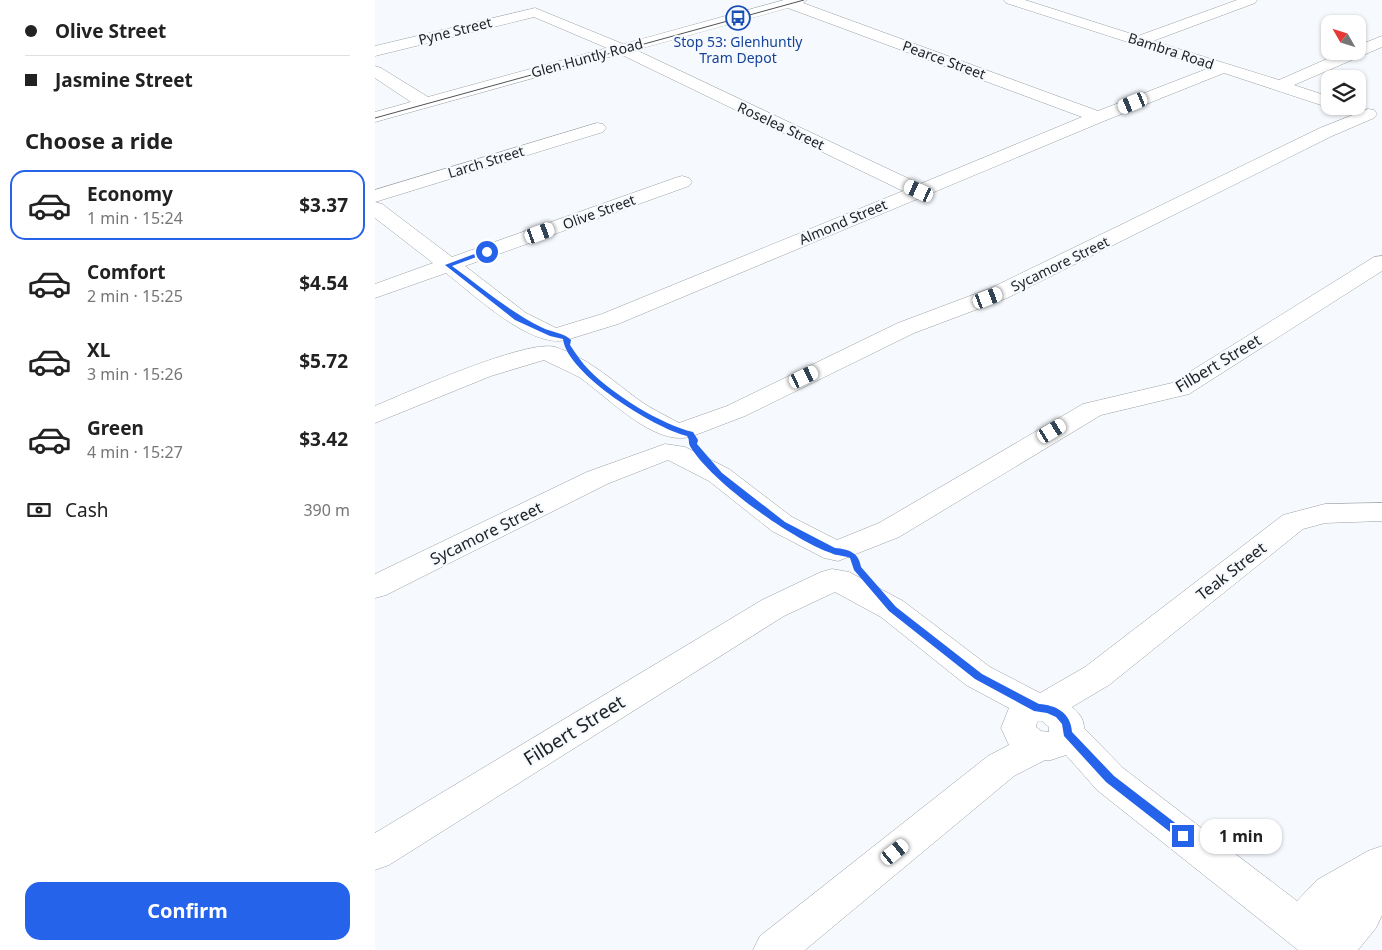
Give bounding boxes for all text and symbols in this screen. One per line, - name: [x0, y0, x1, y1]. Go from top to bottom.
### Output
- bus stop icon: Stop 53: Glenhuntly Tram Depot: [725, 5, 751, 31]
- street label: Pyne Street: [416, 12, 494, 49]
- north arrow: [1321, 15, 1366, 60]
- map controls: [1321, 15, 1366, 115]
- text: Olive Street: [55, 18, 166, 44]
- street label: Bambra Road: [1126, 28, 1217, 73]
- place label: Stop 53: Glenhuntly Tram Depot: [674, 32, 803, 67]
- street label: Glen Huntly Road: [529, 33, 645, 82]
- street label: Pearce Street: [900, 36, 988, 83]
- text: Jasmine Street: [55, 67, 193, 93]
- button: layers: [1321, 70, 1366, 115]
- car: [1116, 90, 1149, 116]
- street label: Roselea Street: [735, 97, 828, 154]
- text: Choose a ride: [25, 125, 173, 155]
- street label: Larch Street: [445, 141, 526, 182]
- car: [902, 178, 935, 204]
- text: Economy: [87, 181, 173, 207]
- icon: car: [27, 183, 72, 228]
- street label: Olive Street: [560, 190, 638, 233]
- text: $3.37: [299, 192, 348, 218]
- street label: Almond Street: [796, 194, 890, 249]
- text: 1 min · 15:24: [87, 207, 183, 229]
- car: [523, 221, 556, 245]
- street label: Sycamore Street: [1007, 232, 1112, 296]
- route start: [476, 241, 498, 263]
- text: Comfort: [87, 259, 166, 285]
- icon: car: [27, 261, 72, 306]
- text: $4.54: [299, 270, 348, 296]
- text: 2 min · 15:25: [87, 285, 183, 307]
- car: [971, 286, 1004, 310]
- street label: Filbert Street: [1171, 329, 1265, 397]
- text: XL: [87, 337, 110, 363]
- icon: car: [27, 339, 72, 384]
- text: $5.72: [299, 348, 348, 374]
- text: 3 min · 15:26: [87, 363, 183, 385]
- car: [787, 364, 820, 390]
- text: Green: [87, 415, 144, 441]
- icon: car: [27, 417, 72, 462]
- car: [1035, 417, 1068, 445]
- text: $3.42: [299, 426, 348, 452]
- text: 4 min · 15:27: [87, 441, 183, 463]
- icon: cash: [25, 496, 53, 524]
- street label: Sycamore Street: [426, 496, 546, 570]
- text: Cash: [65, 497, 109, 523]
- text: 390 m: [303, 499, 350, 521]
- street label: Teak Street: [1191, 537, 1271, 605]
- street label: Filbert Street: [518, 688, 630, 771]
- callout: 1 min: [1201, 818, 1283, 854]
- route end: [1172, 825, 1194, 847]
- text: 1 min: [1219, 825, 1263, 847]
- car: [878, 837, 911, 867]
- button: Confirm: [25, 882, 350, 940]

